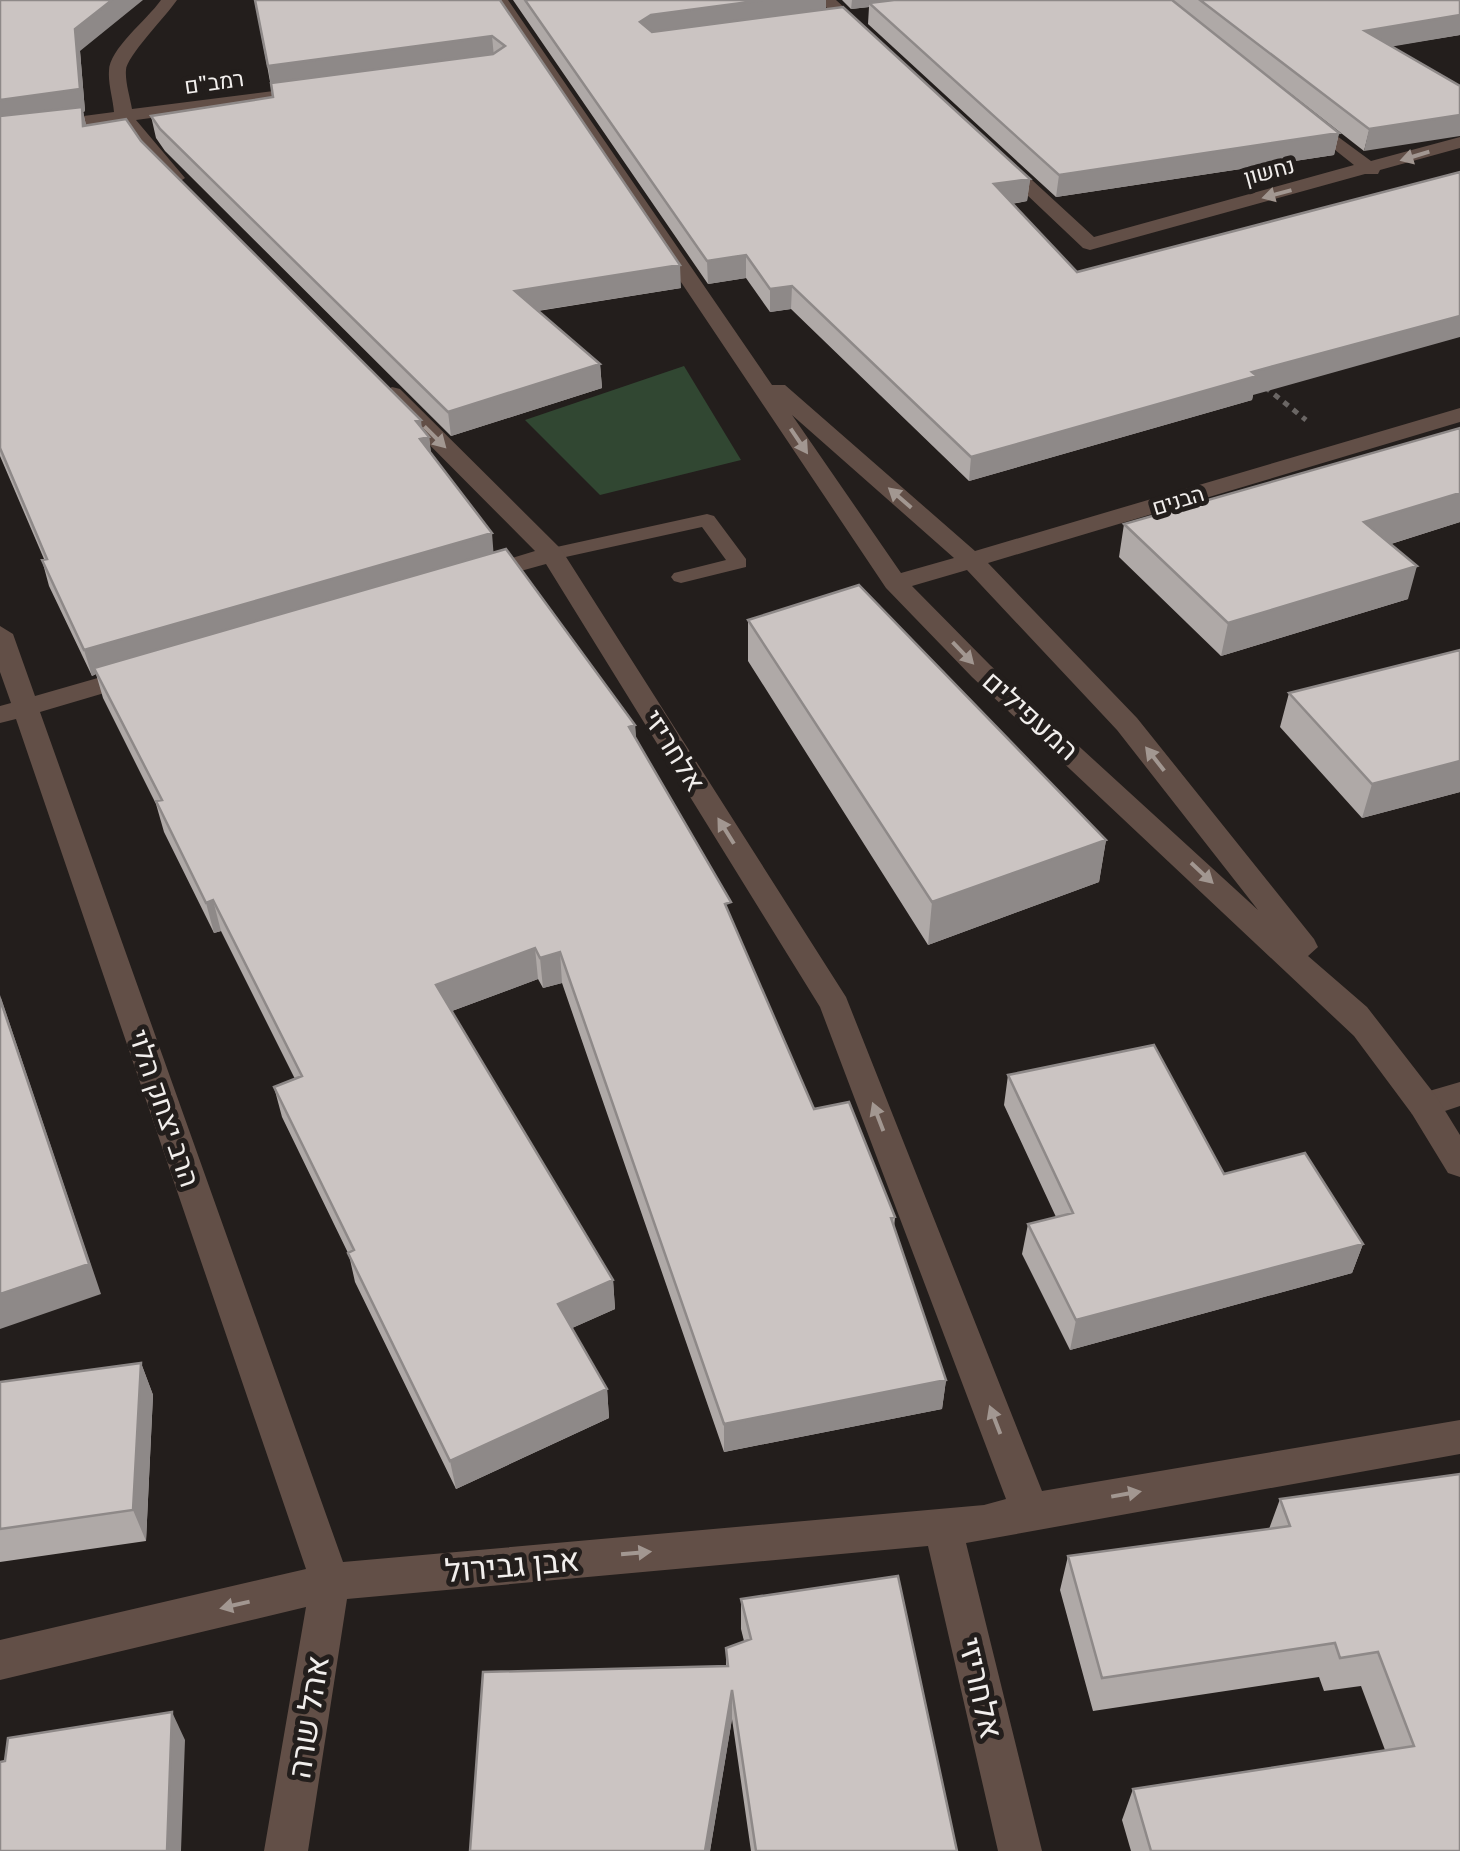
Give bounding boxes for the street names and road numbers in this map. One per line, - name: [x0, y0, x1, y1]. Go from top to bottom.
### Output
- street label: רמב"ם: [183, 65, 245, 99]
- street label: נחשון: [1241, 152, 1297, 190]
- street label: הבנים: [1149, 480, 1207, 520]
- street label: המעפילים: [976, 664, 1086, 766]
- street label: אלחריזי: [637, 703, 713, 797]
- street label: הרב יצחק הלוי: [123, 1025, 207, 1191]
- street label: אבן גבירול: [443, 1541, 581, 1589]
- street label: אלחריזי: [951, 1634, 1011, 1742]
- street label: אהל שרה: [280, 1653, 336, 1781]

